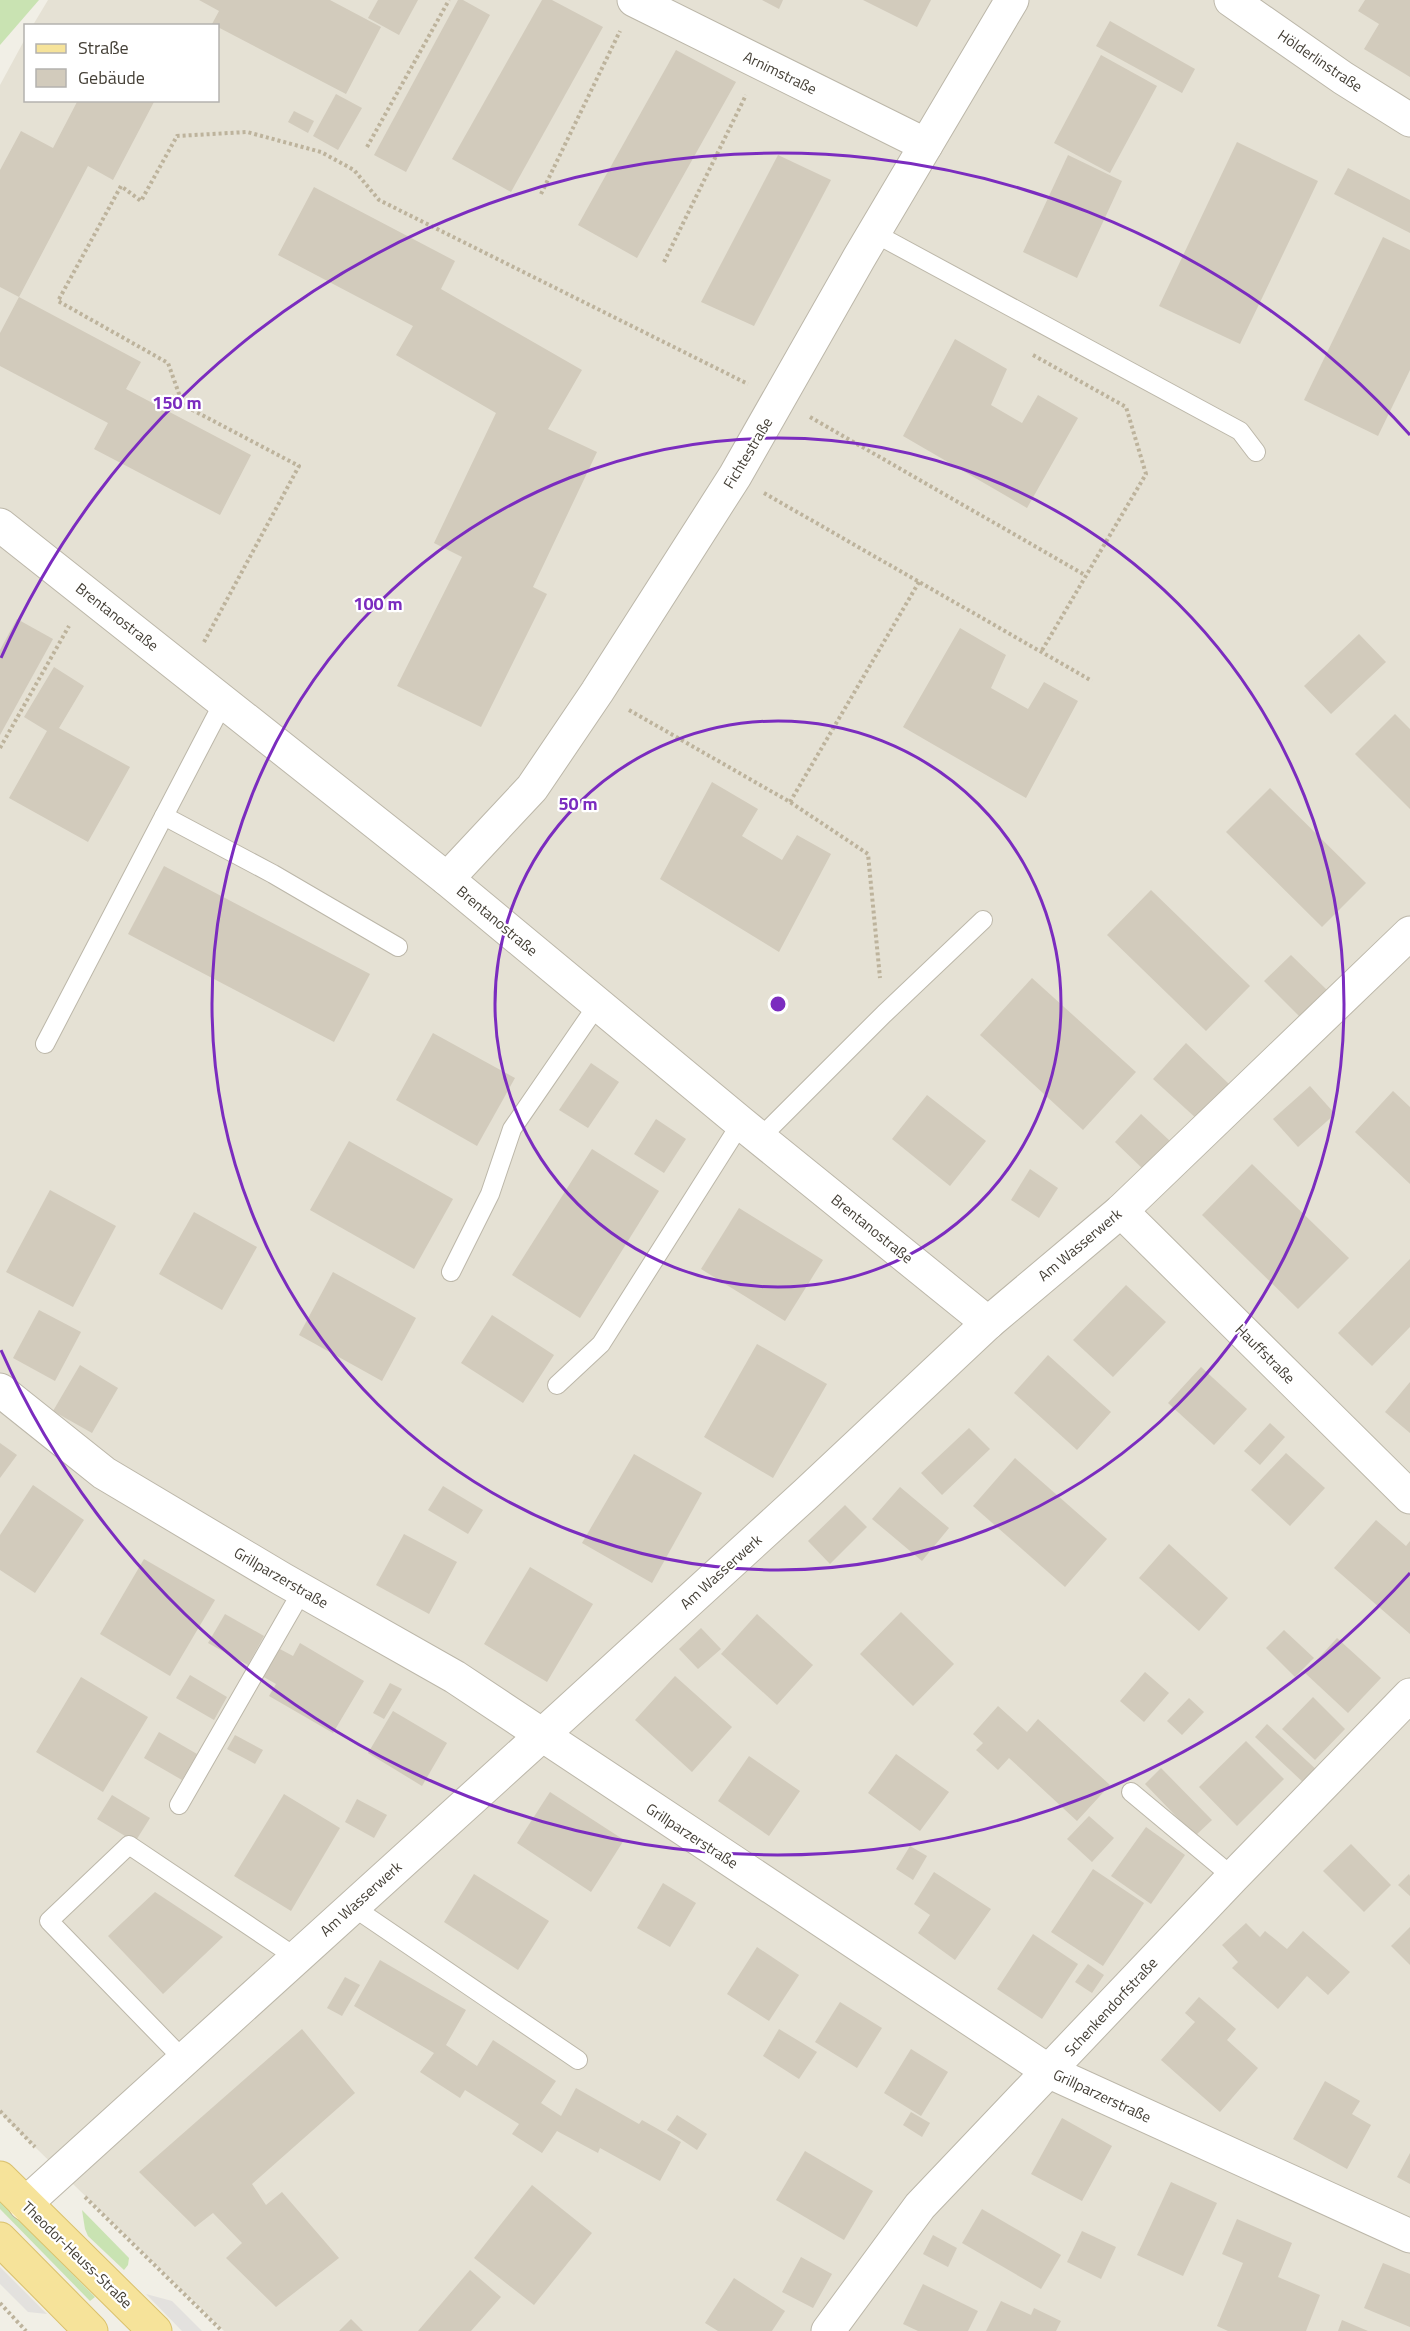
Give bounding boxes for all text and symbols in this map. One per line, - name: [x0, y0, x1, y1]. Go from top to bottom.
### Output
- legend: [24, 24, 219, 102]
- street label: Hölderlinstraße: [1273, 24, 1367, 98]
- text: Straße: [78, 34, 129, 61]
- street label: Arnimstraße: [740, 45, 821, 100]
- text: Gebäude: [78, 64, 145, 91]
- text: 150 m: [152, 389, 202, 416]
- street label: Fichtestraße: [717, 413, 778, 493]
- street label: Brentanostraße: [71, 577, 164, 656]
- text: 100 m: [353, 590, 403, 617]
- text: 50 m: [558, 790, 598, 817]
- street label: Brentanostraße: [452, 880, 543, 961]
- centre of rings: [768, 994, 788, 1014]
- street label: Brentanostraße: [826, 1188, 918, 1269]
- street label: Am Wasserwerk: [1033, 1203, 1127, 1287]
- street label: Hauffstraße: [1230, 1318, 1301, 1389]
- street label: Am Wasserwerk: [675, 1528, 767, 1615]
- street label: Grillparzerstraße: [230, 1541, 333, 1614]
- street label: Grillparzerstraße: [642, 1797, 743, 1874]
- street label: Am Wasserwerk: [315, 1855, 407, 1942]
- street label: Schenkendorfstraße: [1059, 1952, 1163, 2061]
- street label: Grillparzerstraße: [1049, 2063, 1155, 2128]
- street label: Theodor-Heuss-Straße: [17, 2196, 138, 2314]

